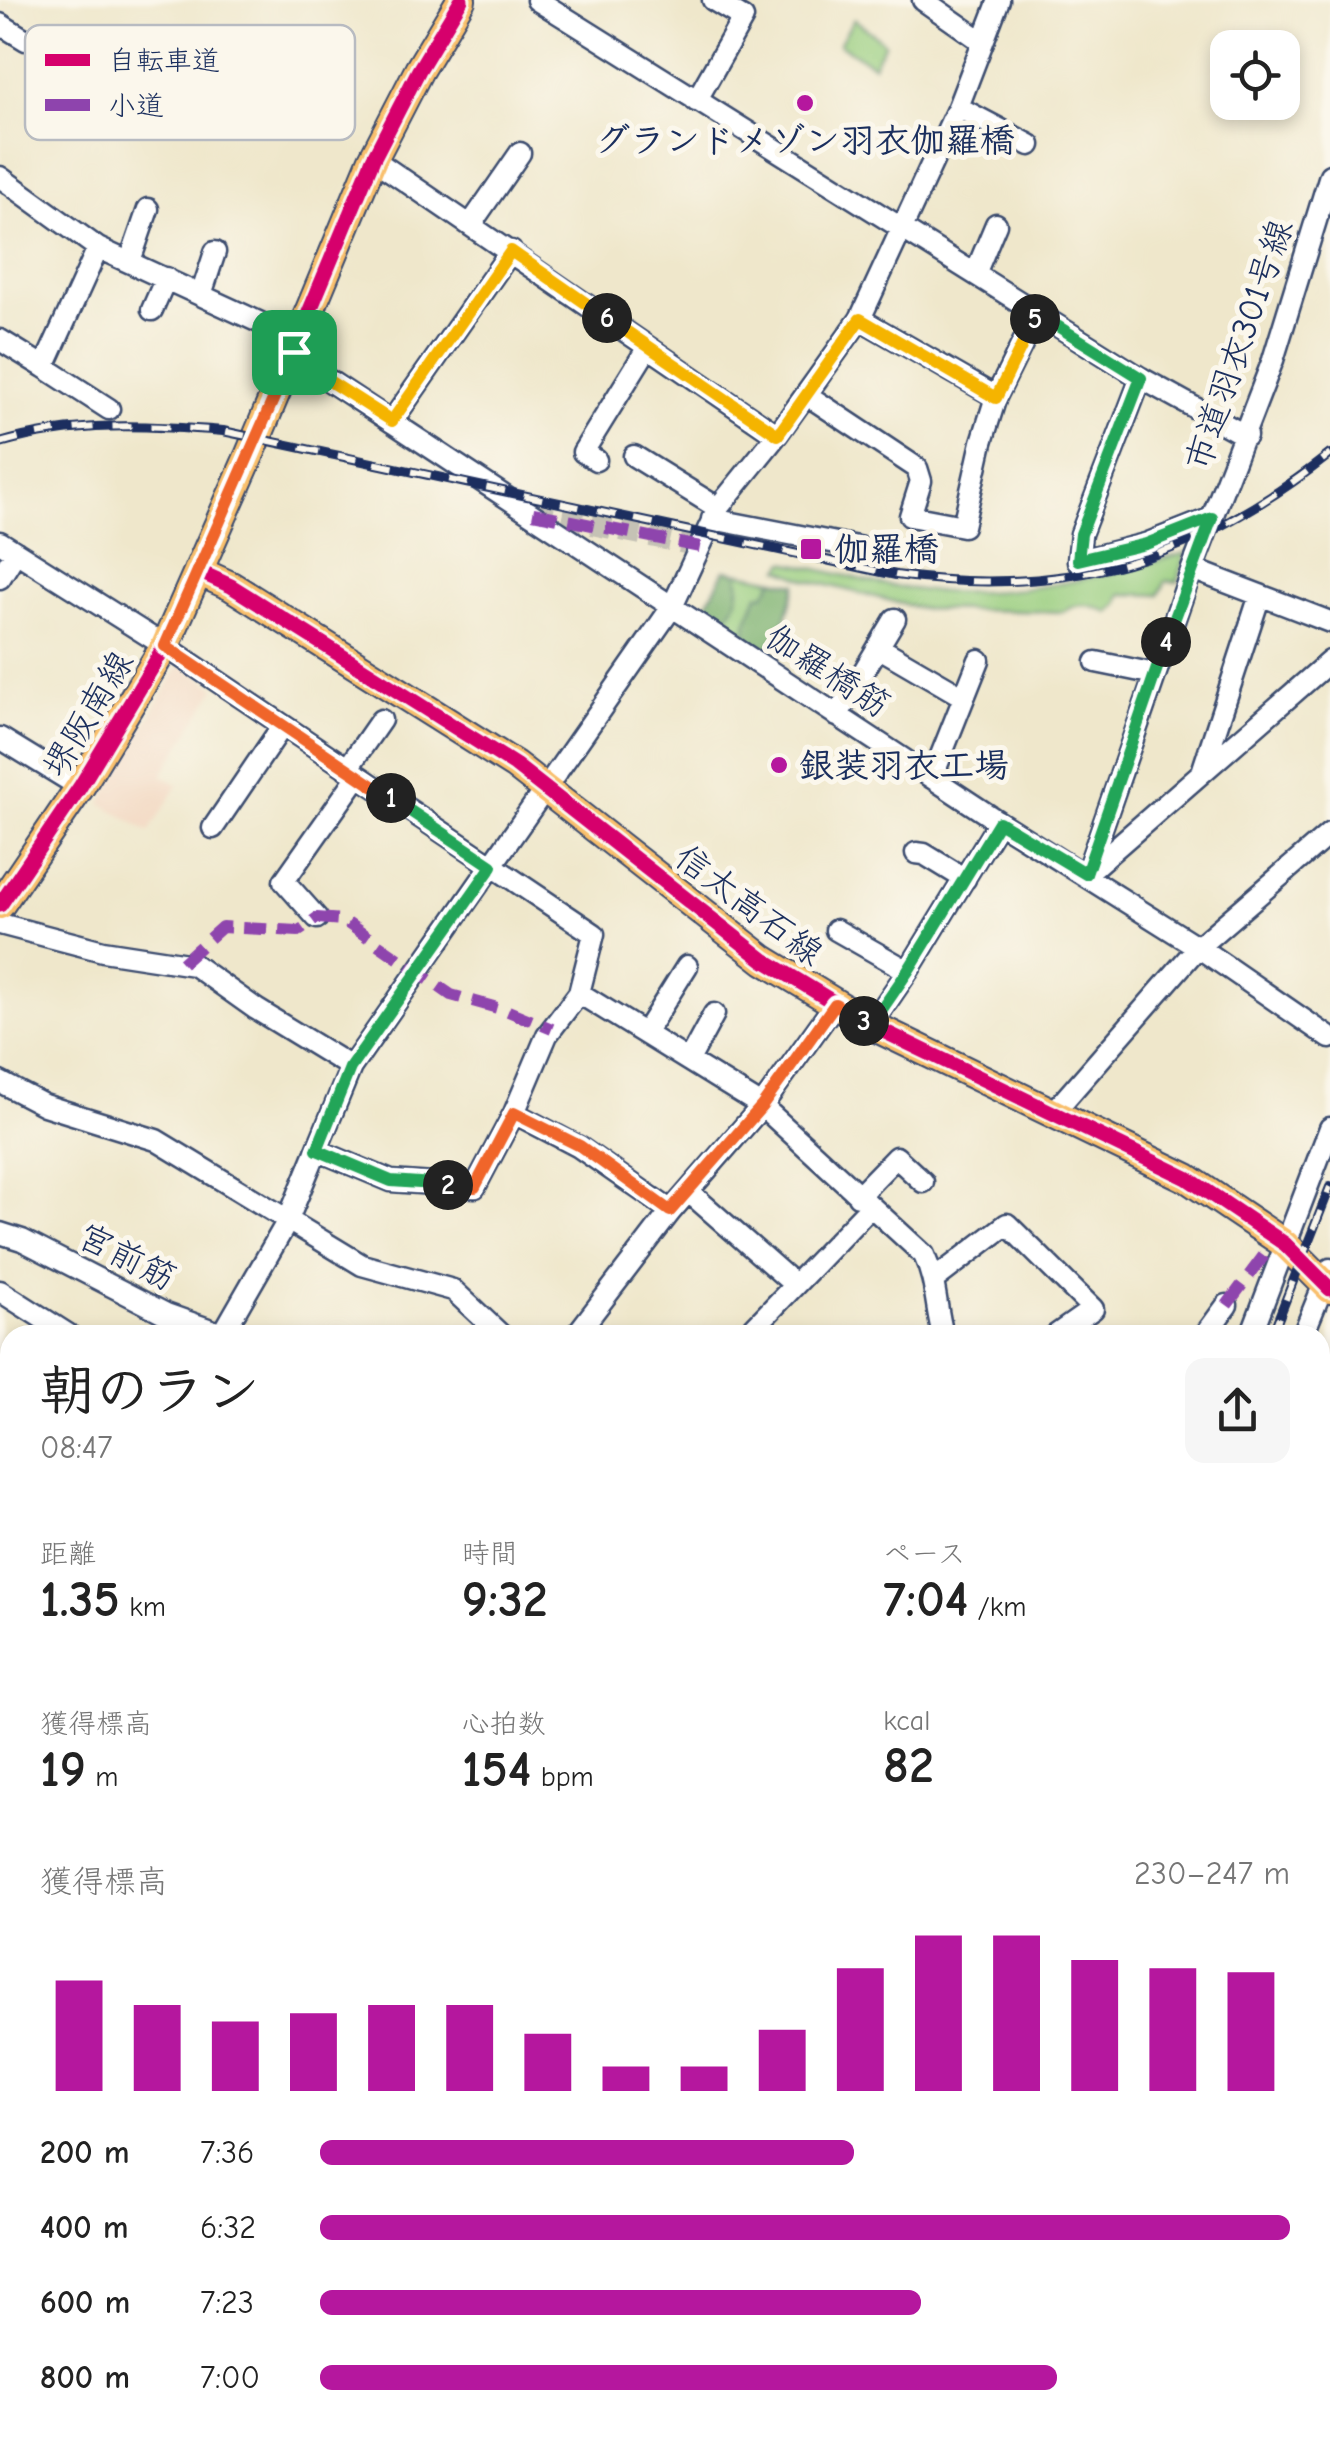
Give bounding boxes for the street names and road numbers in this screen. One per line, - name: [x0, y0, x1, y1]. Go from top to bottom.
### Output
- street label: 市道羽衣301号線: [1177, 214, 1301, 476]
- street label: 伽羅橋筋: [758, 616, 898, 726]
- street label: 堺阪南線: [34, 643, 142, 785]
- street label: 信太高石線: [667, 836, 831, 974]
- street label: 宮前筋: [71, 1215, 183, 1299]

